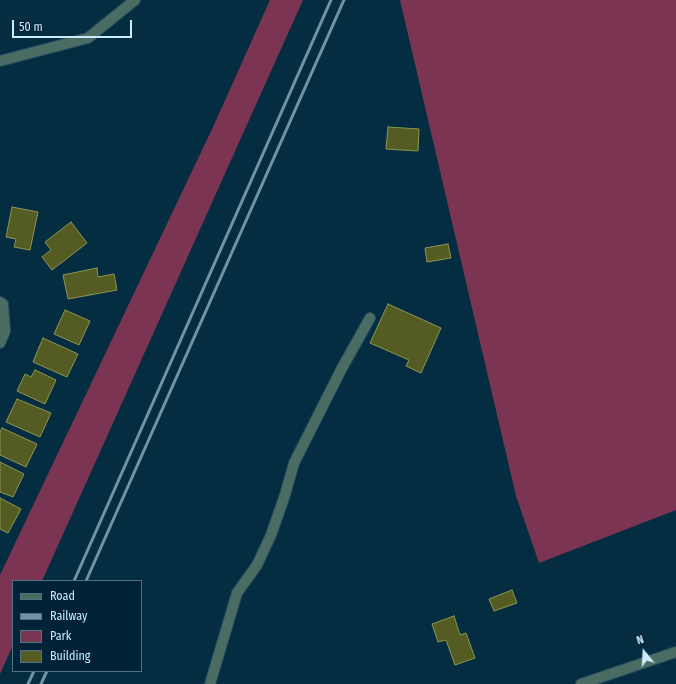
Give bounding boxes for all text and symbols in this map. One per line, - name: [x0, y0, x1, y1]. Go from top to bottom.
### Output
- scale bar: [14, 12, 134, 38]
- text: 50 m: [19, 20, 43, 34]
- legend: [12, 580, 142, 672]
- text: Road: [50, 589, 75, 603]
- text: Railway: [50, 609, 87, 623]
- text: Park: [50, 629, 71, 643]
- north arrow: [624, 632, 664, 672]
- text: N: [635, 633, 645, 647]
- text: Building: [50, 649, 90, 663]

